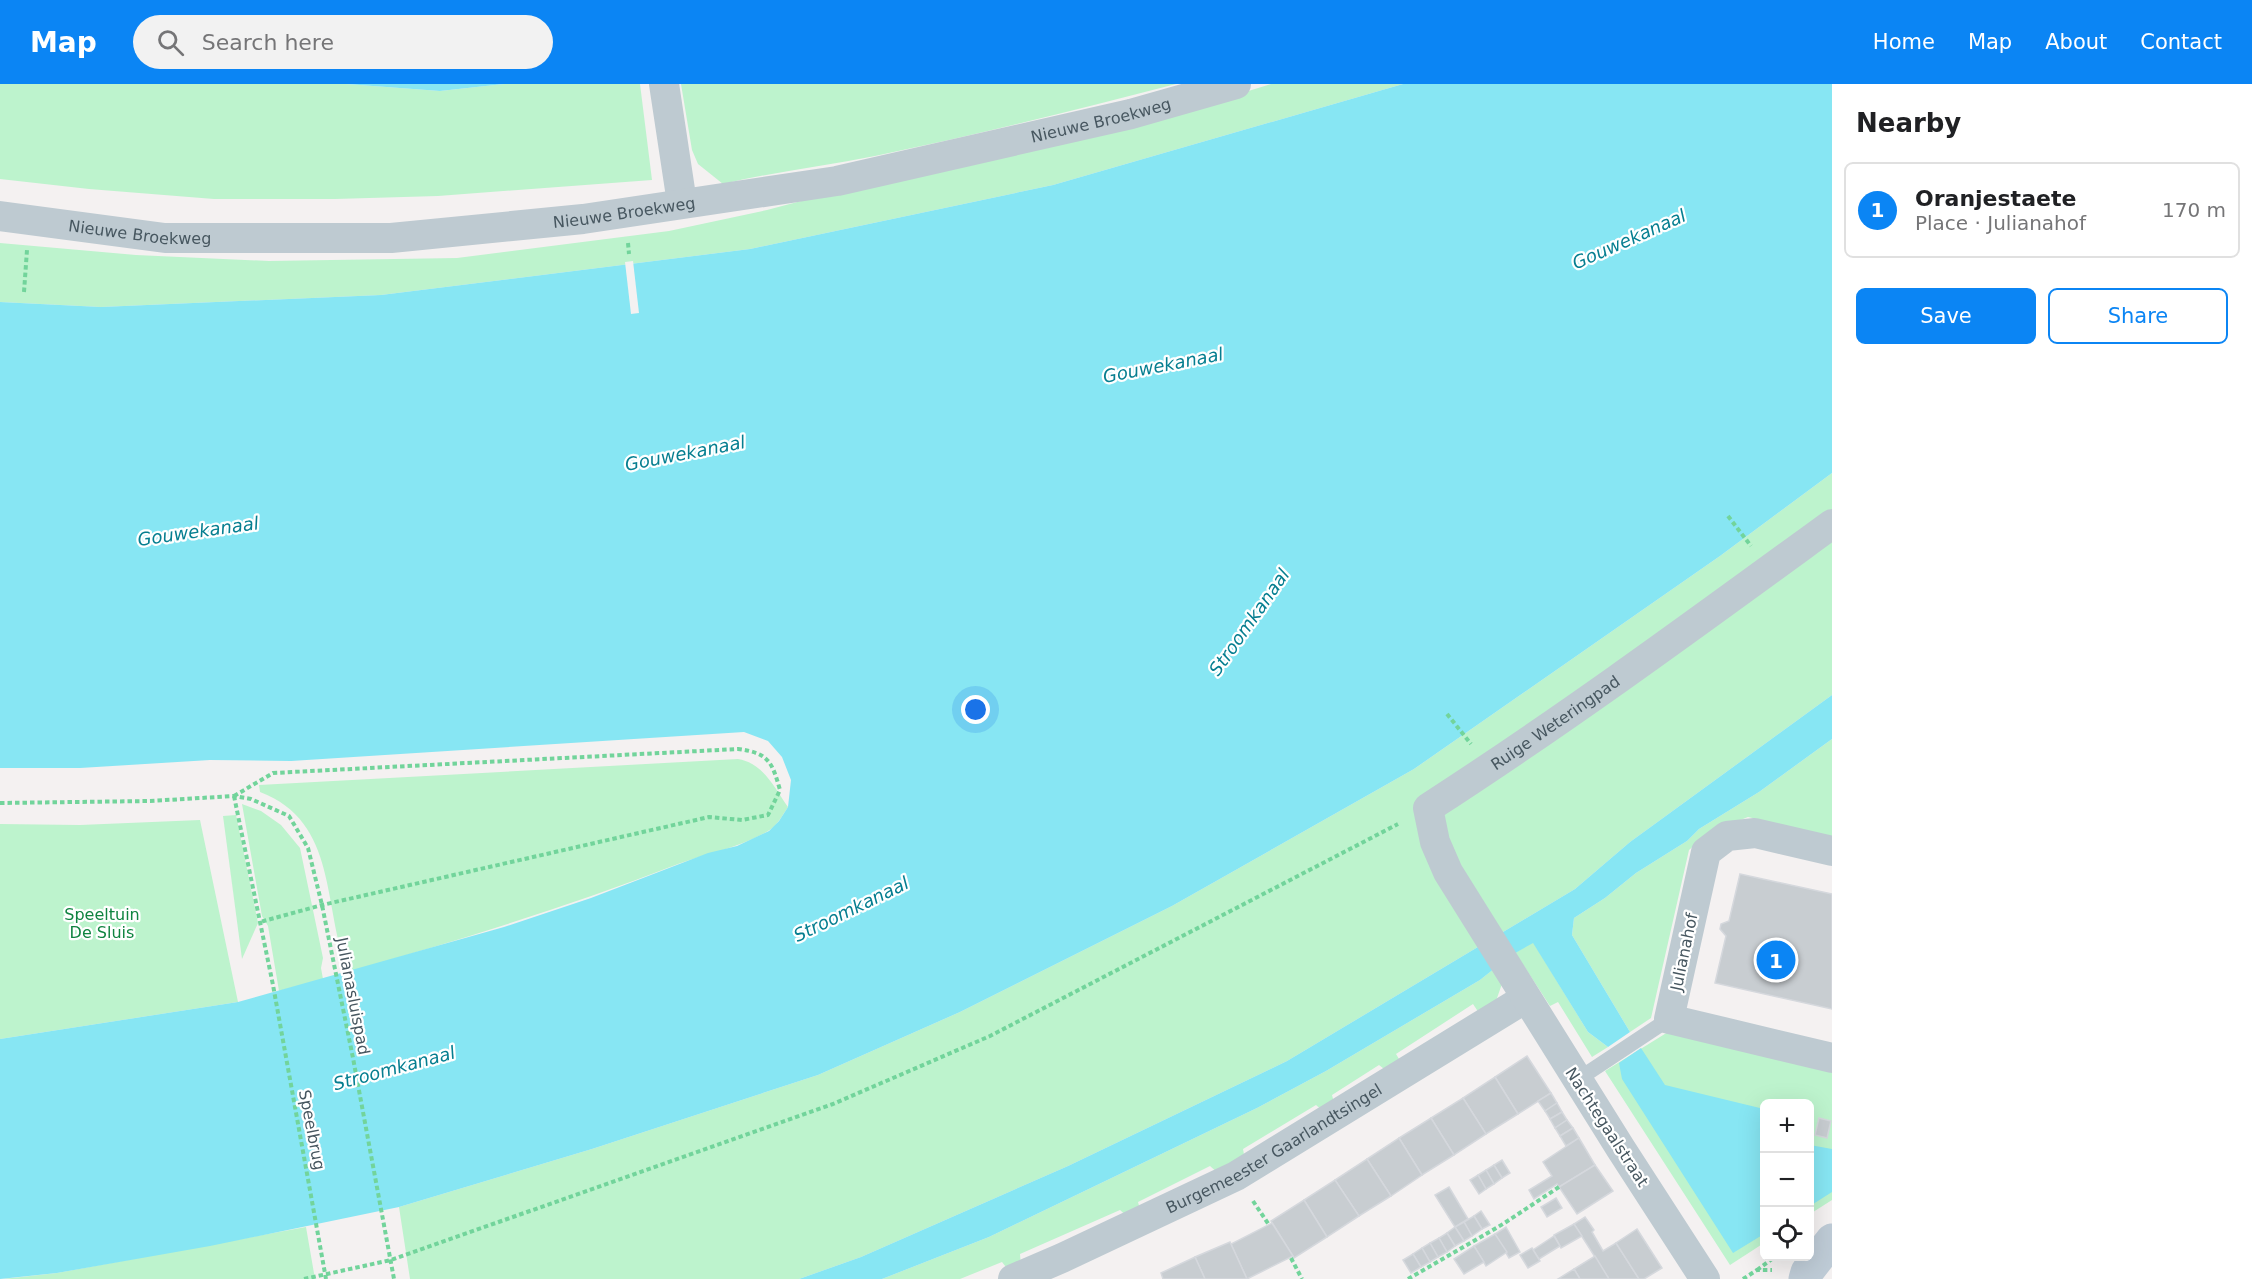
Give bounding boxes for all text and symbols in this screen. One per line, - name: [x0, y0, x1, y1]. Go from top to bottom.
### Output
- search box: [133, 15, 553, 69]
- text: Map: [30, 26, 97, 59]
- icon: search: [154, 26, 187, 59]
- text: Search here: [202, 30, 334, 55]
- text: Home: [1873, 30, 1935, 54]
- text: Map: [1968, 30, 2012, 54]
- text: About: [2045, 30, 2107, 54]
- text: Contact: [2140, 30, 2222, 54]
- street label: Nieuwe Broekweg: [1029, 94, 1173, 146]
- text: Nearby: [1856, 108, 1961, 138]
- text: Oranjestaete: [1915, 186, 2076, 211]
- street label: Nieuwe Broekweg: [552, 193, 697, 231]
- text: 1: [1871, 198, 1884, 222]
- text: 170 m: [2162, 198, 2226, 222]
- water label: Gouwekanaal: [1569, 205, 1689, 273]
- text: Place · Julianahof: [1915, 211, 2086, 235]
- street label: Nieuwe Broekweg: [67, 216, 211, 248]
- button: Save: [1856, 288, 2036, 344]
- button: Share: [2048, 288, 2228, 344]
- water label: Gouwekanaal: [1101, 343, 1225, 387]
- water label: Gouwekanaal: [623, 431, 747, 475]
- water label: Gouwekanaal: [136, 512, 260, 550]
- water label: Stroomkanaal: [1204, 565, 1294, 679]
- street label: Ruige Weteringpad: [1487, 671, 1623, 774]
- your location: [961, 695, 990, 724]
- water label: Stroomkanaal: [790, 872, 912, 946]
- park label: Speeltuin De Sluis: [64, 905, 140, 942]
- street label: Julianahof: [1666, 911, 1702, 994]
- street label: Julianasluispad: [332, 935, 374, 1056]
- pin: 1: [1756, 938, 1796, 982]
- water label: Stroomkanaal: [331, 1042, 457, 1094]
- street label: Nachtegaalstraat: [1561, 1064, 1653, 1190]
- street label: Burgemeester Gaarlandtsingel: [1163, 1079, 1385, 1217]
- street label: Speelbrug: [295, 1088, 329, 1172]
- map controls: [1760, 1099, 1814, 1261]
- button: +: [1760, 1099, 1814, 1153]
- button: −: [1760, 1153, 1814, 1207]
- button: locate: [1760, 1207, 1814, 1261]

